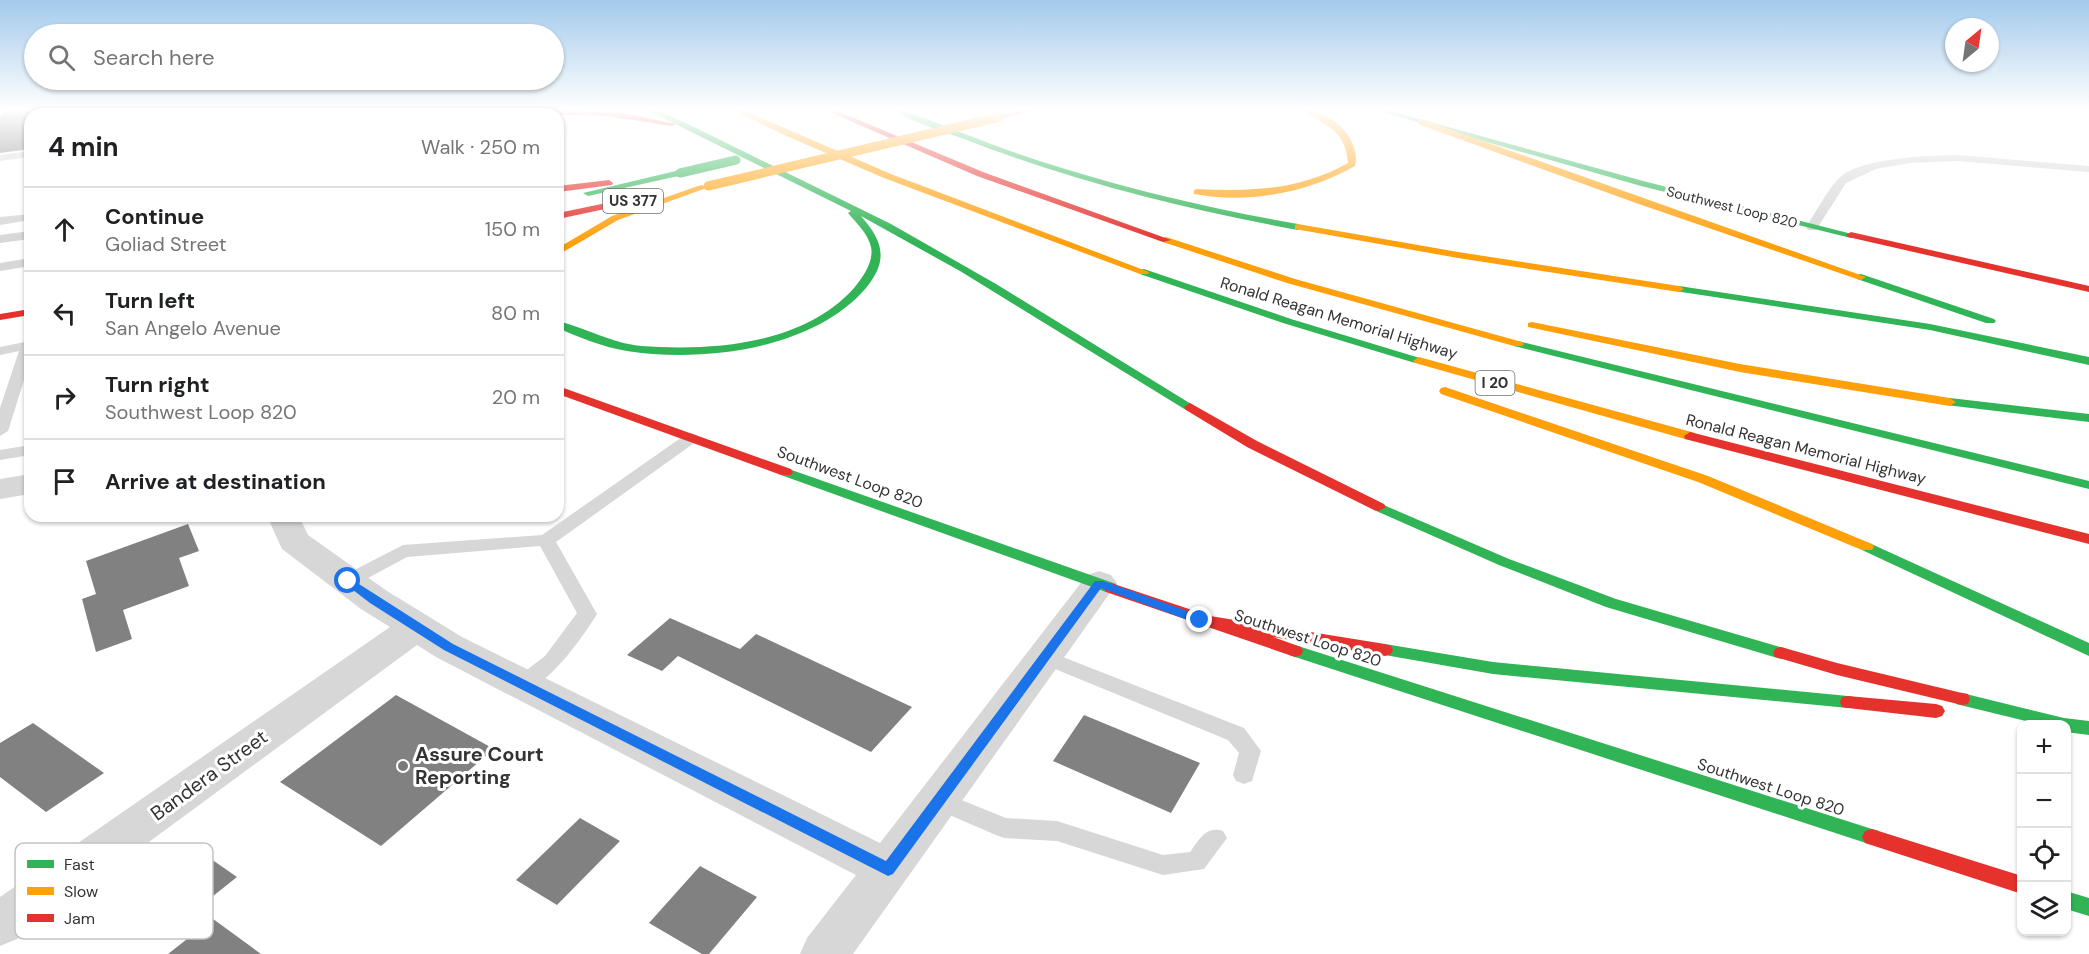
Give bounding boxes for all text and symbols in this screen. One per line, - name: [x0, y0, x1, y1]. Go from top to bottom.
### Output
- north arrow: [1945, 18, 1999, 72]
- search box: [24, 24, 564, 90]
- icon: search: [45, 41, 78, 74]
- text: Search here: [93, 43, 214, 72]
- text: 4 min: [48, 130, 119, 164]
- text: Walk · 250 m: [421, 134, 540, 160]
- street label: Southwest Loop 820: [1665, 182, 1799, 232]
- road number: US 377: [603, 189, 663, 213]
- text: Continue: [105, 202, 204, 231]
- icon: ahead: [48, 213, 81, 246]
- text: 150 m: [485, 216, 540, 242]
- text: Goliad Street: [105, 231, 227, 257]
- street label: Ronald Reagan Memorial Highway: [1218, 272, 1460, 364]
- text: Turn left: [105, 286, 195, 315]
- icon: left: [48, 297, 81, 330]
- text: 80 m: [491, 300, 540, 326]
- text: San Angelo Avenue: [105, 315, 281, 341]
- text: Turn right: [105, 370, 210, 399]
- road number: I 20: [1476, 371, 1514, 395]
- icon: right: [48, 381, 81, 414]
- text: 20 m: [492, 384, 540, 410]
- text: Southwest Loop 820: [105, 399, 297, 425]
- street label: Ronald Reagan Memorial Highway: [1684, 409, 1928, 489]
- street label: Southwest Loop 820: [774, 441, 926, 513]
- icon: arrive: [48, 465, 81, 498]
- text: Arrive at destination: [105, 467, 326, 496]
- route start: [334, 567, 360, 593]
- street label: Southwest Loop 820: [1232, 604, 1384, 672]
- route end: [1186, 606, 1212, 632]
- map controls: [2017, 720, 2071, 936]
- button: +: [2017, 720, 2071, 774]
- street label: Bandera Street: [145, 724, 273, 826]
- place label: Assure Court Reporting: [415, 741, 544, 790]
- street label: Southwest Loop 820: [1695, 753, 1847, 821]
- marker: Assure Court Reporting: [396, 759, 410, 773]
- button: −: [2017, 774, 2071, 828]
- button: locate: [2017, 828, 2071, 882]
- legend: [15, 843, 213, 939]
- text: Fast: [64, 854, 95, 875]
- text: Slow: [64, 881, 98, 902]
- button: layers: [2017, 882, 2071, 936]
- text: Jam: [64, 908, 95, 929]

